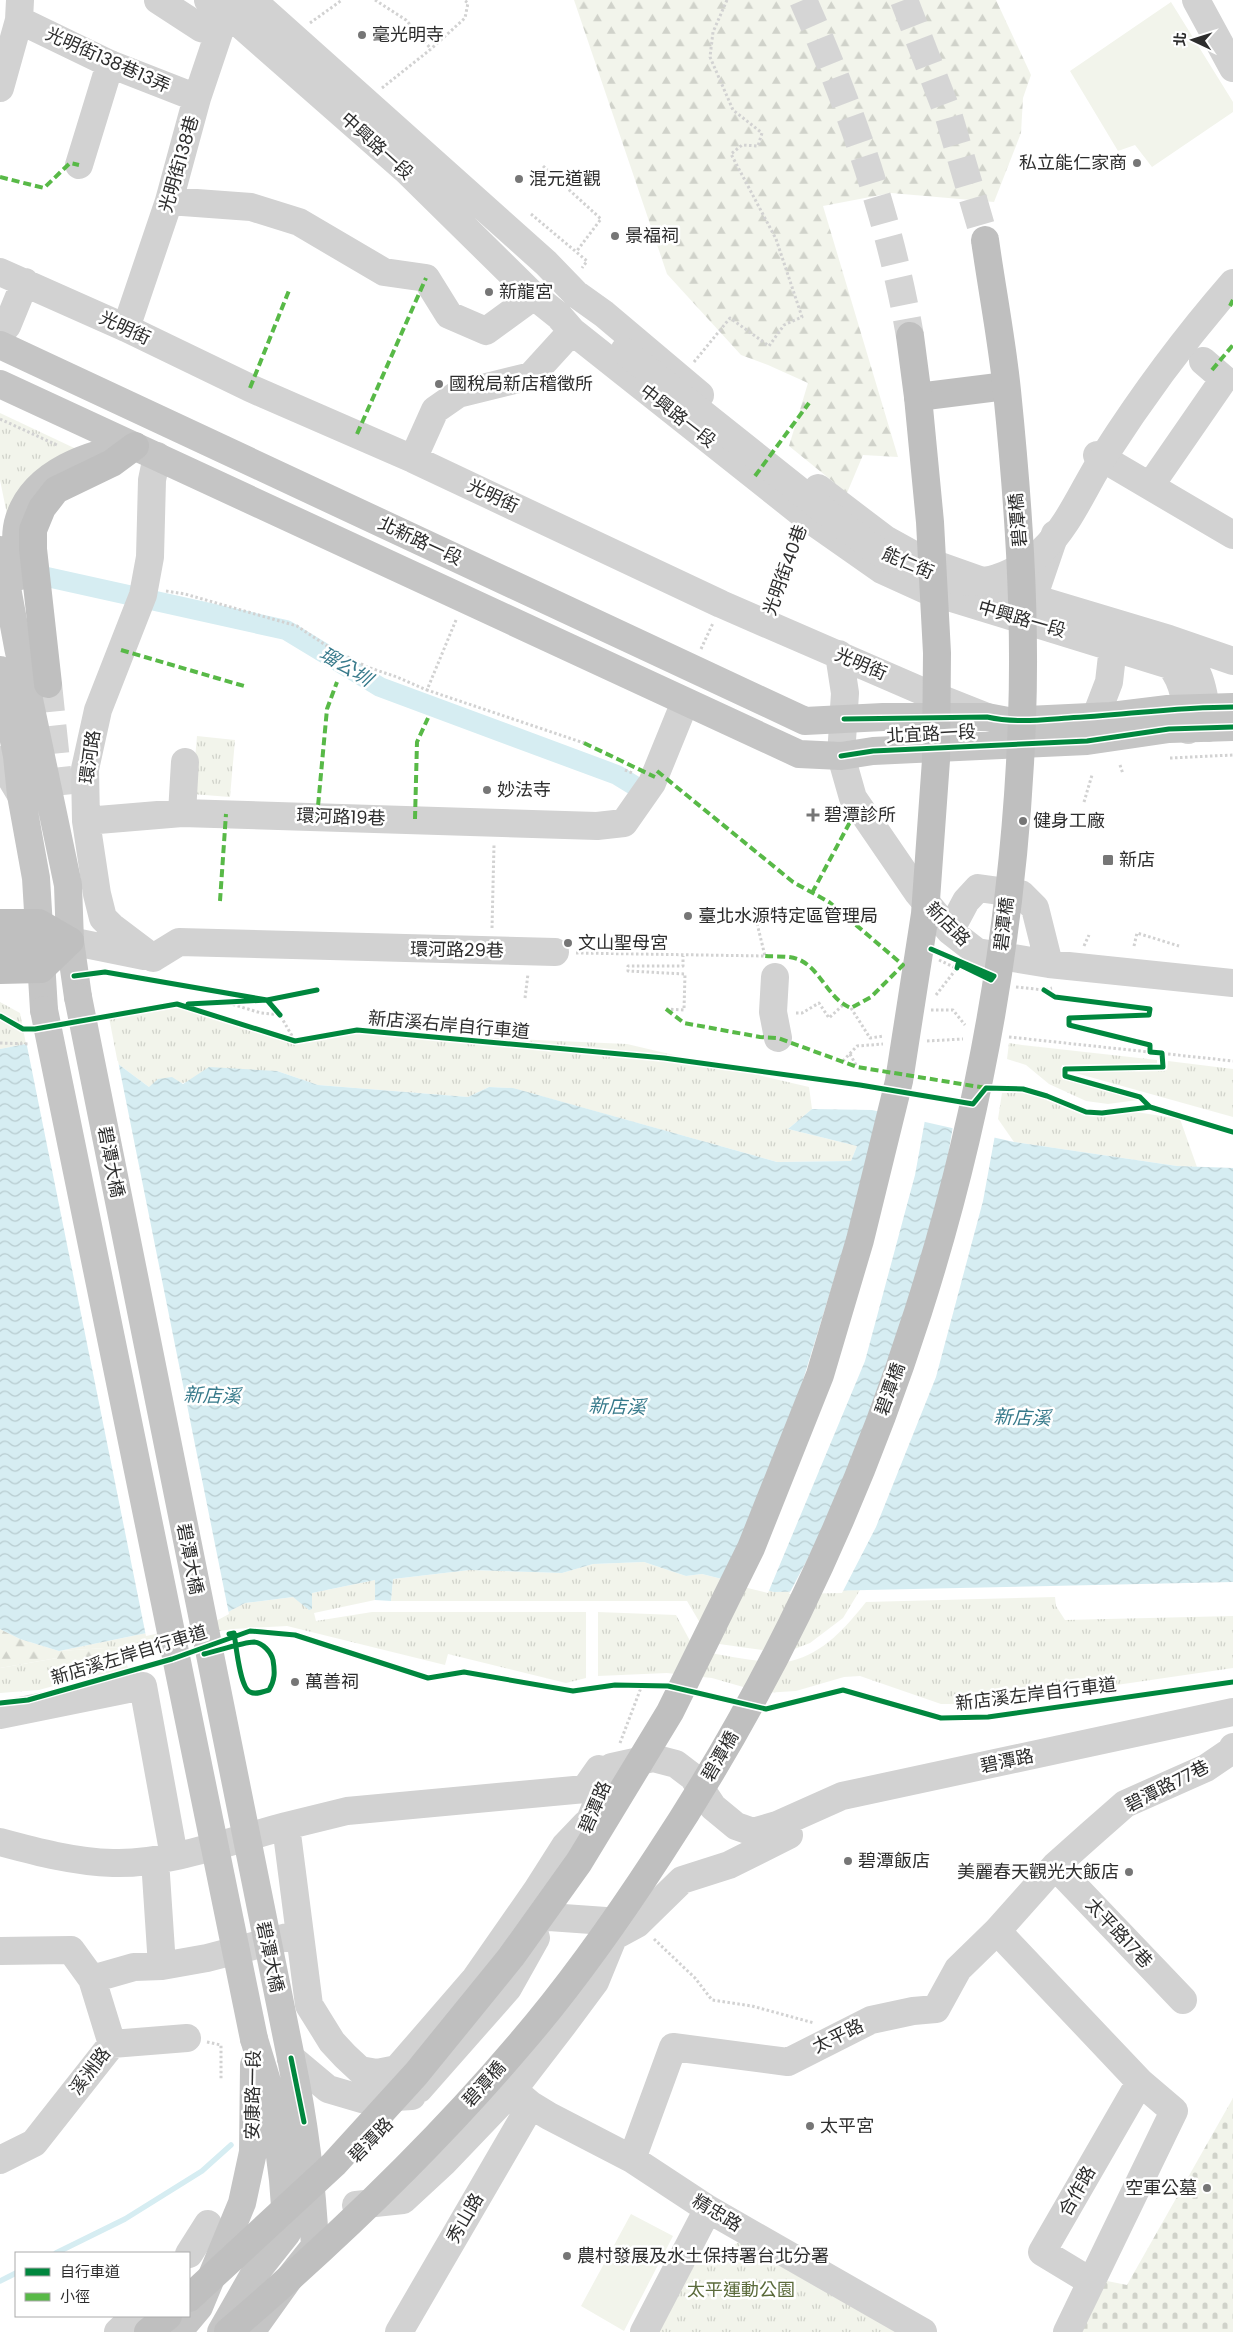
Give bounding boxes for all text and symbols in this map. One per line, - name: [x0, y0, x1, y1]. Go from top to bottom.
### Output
- north arrow: [1168, 15, 1218, 65]
- street label: 光明街138巷13弄: [42, 21, 175, 98]
- place label: 毫光明寺: [372, 22, 444, 47]
- marker: 毫光明寺: [356, 29, 368, 41]
- text: 北: [1170, 31, 1190, 47]
- street label: 中興路一段: [336, 106, 419, 185]
- street label: 光明街138巷: [153, 112, 204, 215]
- place label: 私立能仁家商: [1019, 150, 1127, 175]
- marker: 私立能仁家商: [1131, 157, 1143, 169]
- place label: 混元道觀: [529, 166, 601, 191]
- marker: 混元道觀: [513, 173, 525, 185]
- place label: 景福祠: [625, 223, 679, 248]
- marker: 景福祠: [609, 230, 621, 242]
- place label: 新龍宮: [499, 279, 553, 304]
- marker: 新龍宮: [483, 286, 495, 298]
- street label: 光明街: [95, 305, 155, 350]
- place label: 國稅局新店稽徵所: [449, 371, 593, 396]
- marker: 國稅局新店稽徵所: [433, 378, 445, 390]
- street label: 中興路一段: [635, 378, 721, 453]
- street label: 光明街: [463, 473, 523, 518]
- street label: 碧潭橋: [1003, 492, 1032, 548]
- street label: 北新路一段: [374, 510, 466, 571]
- street label: 光明街40巷: [757, 521, 812, 619]
- street label: 能仁街: [878, 540, 938, 585]
- street label: 中興路一段: [975, 594, 1069, 643]
- water label: 瑠公圳: [314, 640, 380, 694]
- street label: 光明街: [831, 641, 891, 686]
- street label: 北宜路一段: [885, 719, 977, 748]
- street label: 環河路: [73, 728, 106, 785]
- place label: 妙法寺: [497, 777, 551, 802]
- marker: 妙法寺: [481, 784, 493, 796]
- street label: 環河路19巷: [296, 802, 386, 831]
- place label: 碧潭診所: [824, 802, 896, 827]
- marker: 碧潭診所: [806, 808, 820, 822]
- place label: 健身工廠: [1033, 808, 1105, 833]
- marker: 健身工廠: [1017, 815, 1029, 827]
- place label: 新店: [1119, 847, 1155, 872]
- marker: 新店: [1101, 853, 1115, 867]
- street label: 新店路: [920, 896, 976, 952]
- street label: 碧潭橋: [988, 896, 1019, 952]
- place label: 臺北水源特定區管理局: [698, 903, 878, 928]
- marker: 臺北水源特定區管理局: [682, 910, 694, 922]
- place label: 文山聖母宮: [578, 930, 668, 955]
- street label: 環河路29巷: [410, 936, 504, 963]
- marker: 文山聖母宮: [562, 937, 574, 949]
- street label: 新店溪右岸自行車道: [367, 1005, 531, 1044]
- street label: 碧潭大橋: [92, 1124, 131, 1200]
- street label: 碧潭橋: [869, 1359, 911, 1418]
- water label: 新店溪: [183, 1381, 244, 1410]
- water label: 新店溪: [588, 1392, 649, 1421]
- water label: 新店溪: [993, 1403, 1054, 1432]
- street label: 碧潭大橋: [171, 1521, 210, 1597]
- street label: 新店溪左岸自行車道: [48, 1619, 210, 1690]
- place label: 萬善祠: [305, 1669, 359, 1694]
- street label: 新店溪左岸自行車道: [954, 1671, 1118, 1716]
- marker: 萬善祠: [289, 1676, 301, 1688]
- street label: 碧潭橋: [695, 1726, 744, 1785]
- street label: 碧潭路: [978, 1743, 1036, 1778]
- street label: 碧潭路77巷: [1120, 1754, 1213, 1817]
- street label: 碧潭路: [572, 1777, 617, 1837]
- place label: 碧潭飯店: [858, 1848, 930, 1873]
- marker: 碧潭飯店: [842, 1855, 854, 1867]
- place label: 美麗春天觀光大飯店: [957, 1859, 1119, 1884]
- marker: 美麗春天觀光大飯店: [1123, 1866, 1135, 1878]
- street label: 太平路17巷: [1080, 1892, 1158, 1973]
- street label: 碧潭大橋: [251, 1919, 290, 1995]
- street label: 太平路: [808, 2012, 868, 2059]
- street label: 溪洲路: [63, 2042, 116, 2100]
- street label: 安康路一段: [239, 2050, 266, 2140]
- street label: 碧潭橋: [456, 2055, 511, 2112]
- street label: 碧潭路: [343, 2112, 398, 2168]
- place label: 太平宮: [820, 2113, 874, 2138]
- marker: 太平宮: [804, 2120, 816, 2132]
- street label: 合作路: [1052, 2161, 1101, 2220]
- place label: 空軍公墓: [1125, 2175, 1197, 2200]
- marker: 空軍公墓: [1201, 2182, 1213, 2194]
- street label: 秀山路: [440, 2188, 489, 2247]
- street label: 精忠路: [688, 2188, 747, 2237]
- place label: 農村發展及水土保持署台北分署: [577, 2243, 829, 2268]
- marker: 農村發展及水土保持署台北分署: [561, 2250, 573, 2262]
- legend: [15, 2252, 190, 2317]
- text: 自行車道: [60, 2261, 120, 2282]
- park label: 太平運動公園: [687, 2277, 795, 2302]
- text: 小徑: [60, 2286, 90, 2307]

